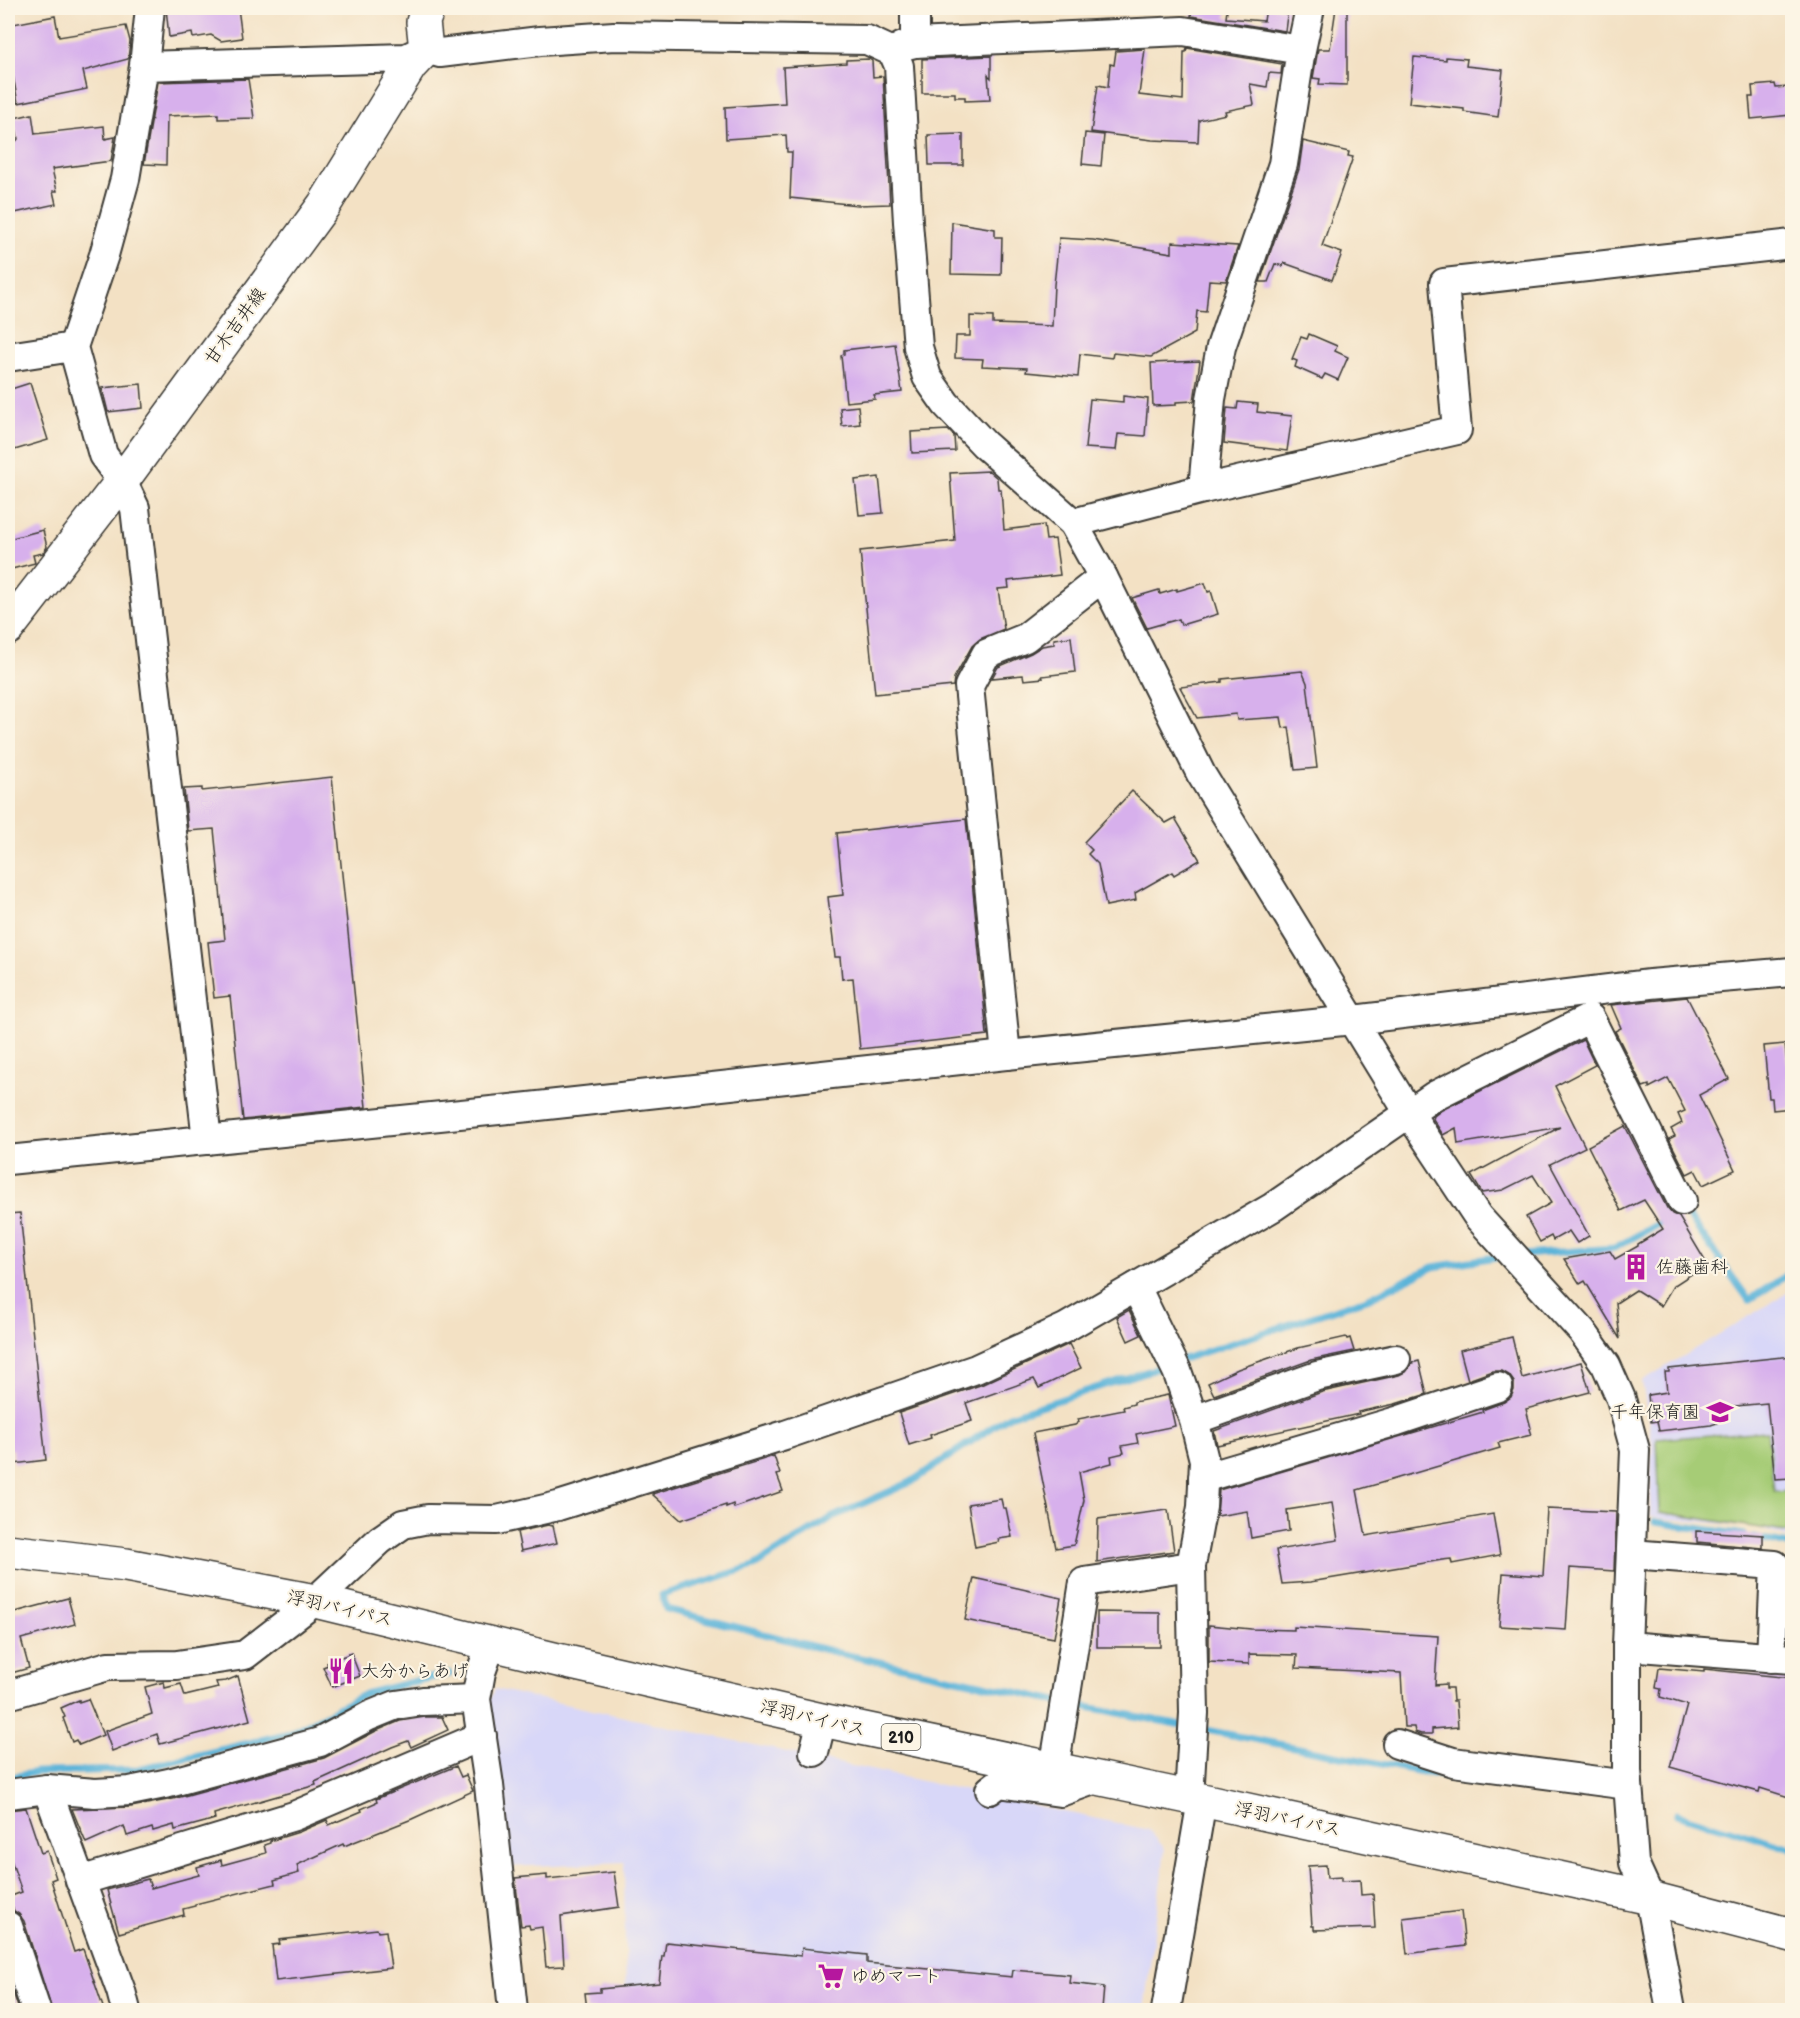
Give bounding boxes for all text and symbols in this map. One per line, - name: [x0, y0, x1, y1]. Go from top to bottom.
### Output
- street label: 甘木吉井線: [200, 284, 270, 369]
- building icon: 佐藤歯科: [1621, 1252, 1651, 1282]
- place label: 佐藤歯科: [1656, 1257, 1728, 1278]
- school or university icon: 千年保育園: [1705, 1397, 1735, 1427]
- place label: 千年保育園: [1610, 1402, 1700, 1423]
- street label: 浮羽バイパス: [285, 1586, 395, 1631]
- restaurant icon: 大分からあげ: [326, 1656, 356, 1686]
- place label: 大分からあげ: [361, 1661, 469, 1682]
- street label: 浮羽バイパス: [758, 1696, 868, 1741]
- road number: 210: [882, 1724, 920, 1750]
- street label: 浮羽バイパス: [1233, 1798, 1343, 1841]
- supermarket icon: ゆめマート: [816, 1961, 846, 1991]
- place label: ゆめマート: [851, 1966, 941, 1987]

